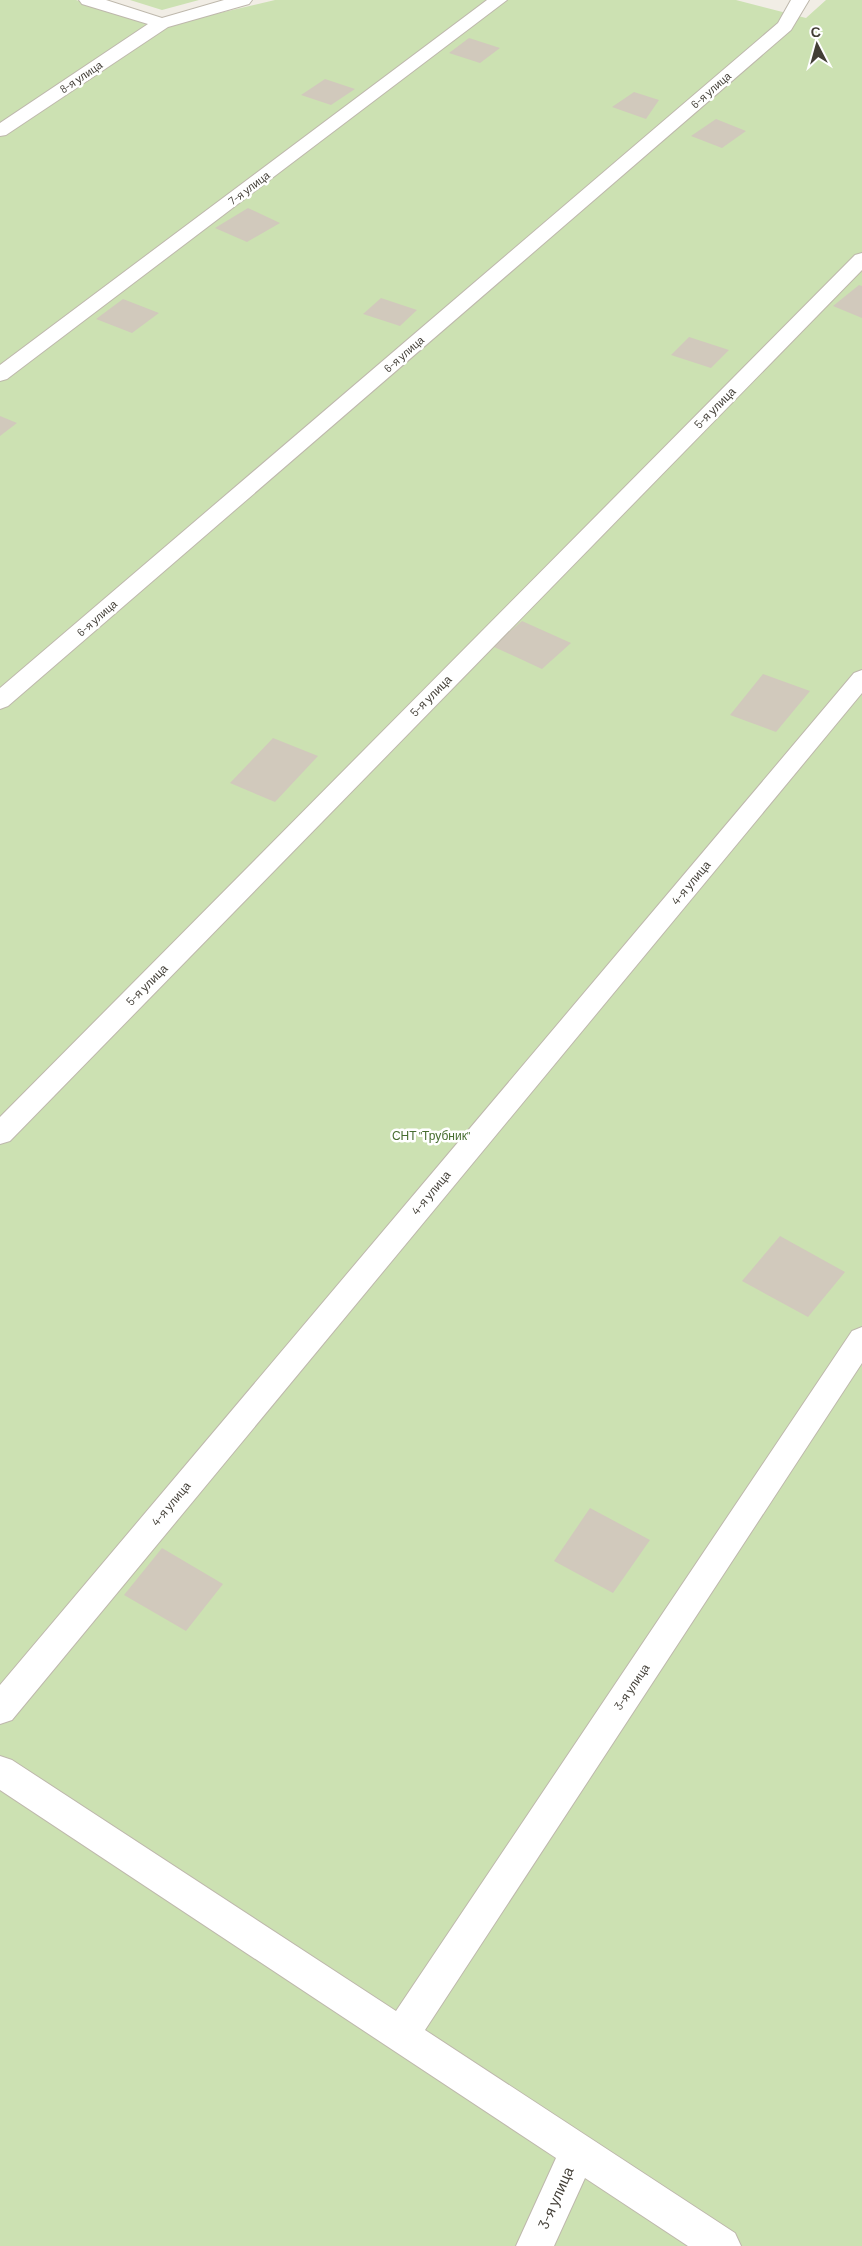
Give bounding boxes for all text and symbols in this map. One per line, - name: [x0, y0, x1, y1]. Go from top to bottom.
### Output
- north arrow: [792, 20, 842, 70]
- text: С: [810, 23, 822, 41]
- street label: 8-я улица: [57, 57, 105, 96]
- street label: 6-я улица: [688, 68, 734, 110]
- street label: 7-я улица: [226, 167, 272, 207]
- street label: 6-я улица: [381, 332, 427, 374]
- street label: 5-я улица: [691, 383, 739, 432]
- street label: 6-я улица: [74, 596, 120, 638]
- street label: 5-я улица: [407, 671, 455, 720]
- street label: 4-я улица: [668, 857, 714, 908]
- street label: 5-я улица: [123, 960, 171, 1009]
- park label: СНТ "Трубник": [392, 1128, 470, 1143]
- street label: 4-я улица: [408, 1167, 454, 1218]
- street label: 4-я улица: [148, 1478, 194, 1529]
- street label: 3-я улица: [611, 1660, 653, 1713]
- street label: 3-я улица: [533, 2163, 577, 2231]

